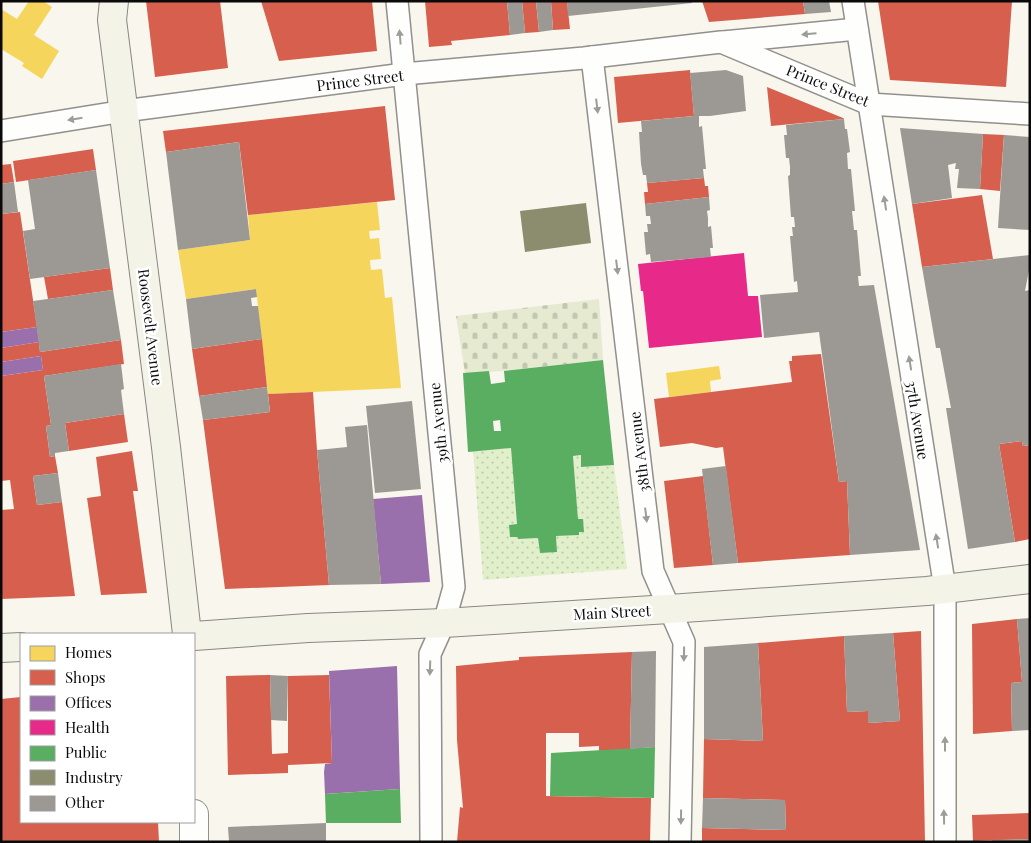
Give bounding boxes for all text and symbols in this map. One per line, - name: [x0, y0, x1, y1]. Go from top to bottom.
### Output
- one-way arrow: [396, 29, 404, 45]
- one-way arrow: [800, 30, 816, 38]
- street label: Prince Street: [784, 59, 873, 111]
- street label: Prince Street: [315, 65, 405, 95]
- one-way arrow: [593, 98, 601, 114]
- one-way arrow: [67, 115, 83, 123]
- one-way arrow: [880, 194, 888, 210]
- one-way arrow: [613, 259, 621, 275]
- street label: Roosevelt Avenue: [134, 268, 168, 386]
- one-way arrow: [905, 355, 913, 371]
- street label: 37th Avenue: [902, 379, 934, 461]
- street label: 39th Avenue: [424, 382, 452, 464]
- street label: 38th Avenue: [624, 410, 654, 494]
- one-way arrow: [642, 507, 650, 523]
- one-way arrow: [933, 533, 941, 549]
- street label: Main Street: [573, 600, 652, 624]
- legend: [20, 633, 195, 823]
- text: Homes: [65, 642, 112, 662]
- one-way arrow: [680, 647, 688, 663]
- one-way arrow: [425, 661, 433, 677]
- text: Shops: [65, 667, 106, 687]
- text: Offices: [65, 692, 112, 712]
- text: Health: [65, 717, 110, 737]
- one-way arrow: [941, 735, 949, 751]
- text: Public: [65, 742, 107, 762]
- text: Industry: [65, 767, 123, 787]
- text: Other: [65, 792, 105, 812]
- one-way arrow: [677, 809, 685, 825]
- one-way arrow: [940, 809, 948, 825]

